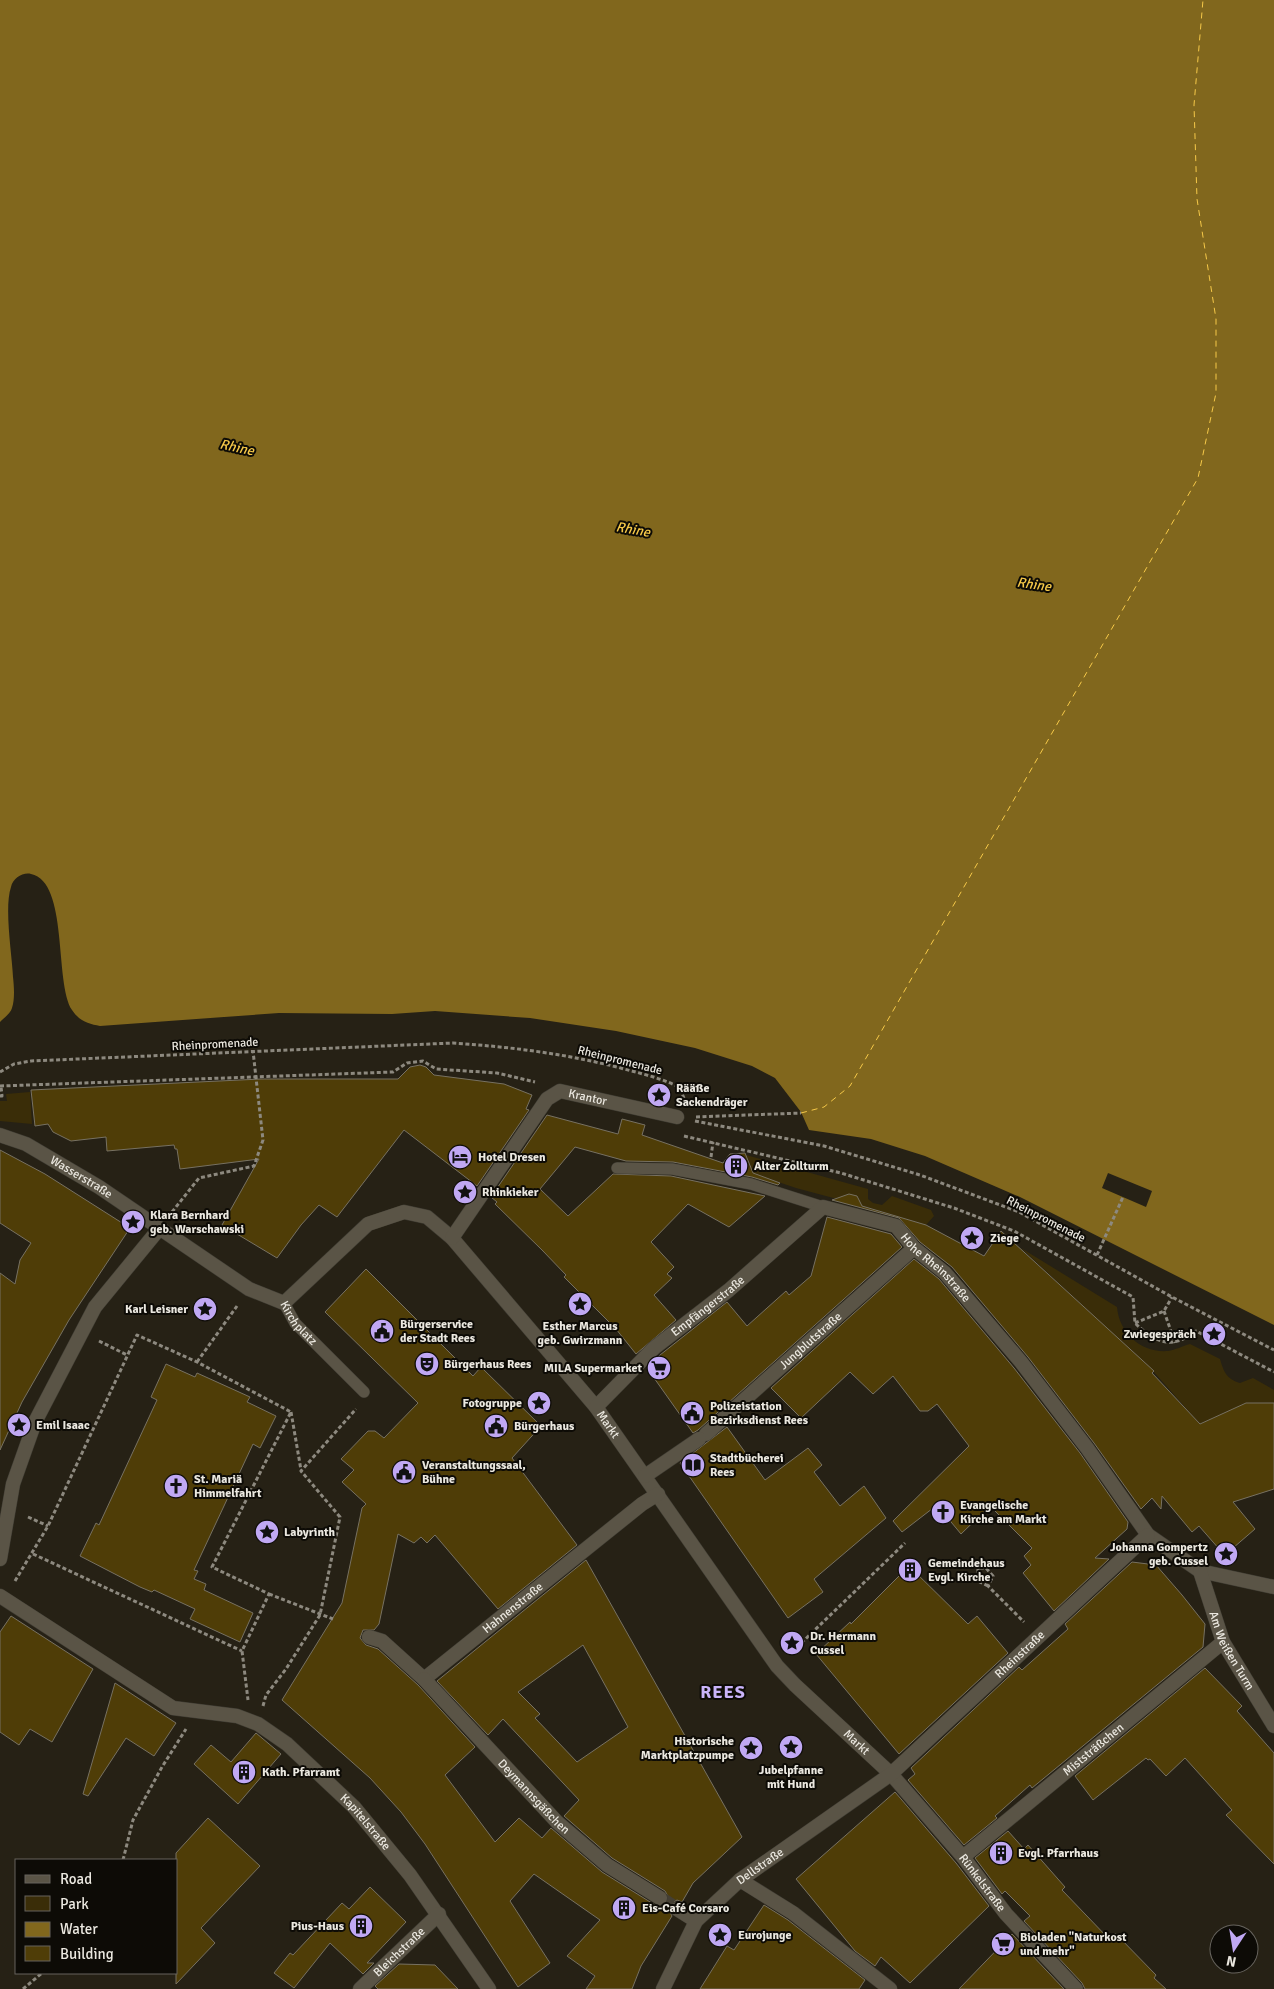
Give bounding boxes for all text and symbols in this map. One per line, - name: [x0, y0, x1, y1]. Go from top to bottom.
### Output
- water label: Rhine: [218, 436, 256, 460]
- water label: Rhine: [614, 518, 652, 541]
- water label: Rhine: [1016, 574, 1053, 595]
- street label: Rheinpromenade: [171, 1035, 259, 1054]
- street label: Rheinpromenade: [576, 1043, 664, 1078]
- place label: Rääße Sackendräger: [676, 1081, 748, 1110]
- place icon: Rääße Sackendräger: [646, 1082, 672, 1108]
- street label: Krantor: [567, 1086, 609, 1109]
- hotel icon: Hotel Dresen: [447, 1144, 473, 1170]
- place label: Hotel Dresen: [478, 1150, 546, 1165]
- street label: Wasserstraße: [47, 1153, 115, 1202]
- building icon: Alter Zollturm: [723, 1153, 749, 1179]
- place label: Alter Zollturm: [754, 1159, 829, 1174]
- place icon: Rhinkieker: [452, 1179, 478, 1205]
- place label: Rhinkieker: [482, 1185, 539, 1200]
- street label: Rheinpromenade: [1004, 1193, 1088, 1246]
- place label: Klara Bernhard geb. Warschawski: [150, 1208, 244, 1237]
- place icon: Klara Bernhard geb. Warschawski: [120, 1209, 146, 1235]
- place icon: Ziege: [959, 1225, 985, 1251]
- street label: Hohe Rheinstraße: [897, 1230, 973, 1305]
- place label: Ziege: [990, 1231, 1019, 1246]
- street label: Empfängerstraße: [668, 1273, 748, 1340]
- place icon: Esther Marcus geb. Gwirzmann: [567, 1291, 593, 1317]
- place icon: Karl Leisner: [192, 1296, 218, 1322]
- street label: Kirchplatz: [276, 1299, 320, 1349]
- place label: Karl Leisner: [125, 1302, 188, 1317]
- street label: Jungblutstraße: [776, 1309, 845, 1373]
- place label: Bürgerservice der Stadt Rees: [400, 1317, 476, 1346]
- public building icon: Bürgerservice der Stadt Rees: [369, 1318, 395, 1344]
- place label: Esther Marcus geb. Gwirzmann: [538, 1319, 623, 1348]
- place icon: Zwiegespräch: [1201, 1321, 1227, 1347]
- place label: Zwiegespräch: [1123, 1327, 1196, 1342]
- theatre icon: Bürgerhaus Rees: [414, 1351, 440, 1377]
- supermarket icon: MILA Supermarket: [646, 1355, 672, 1381]
- place label: Bürgerhaus Rees: [444, 1357, 532, 1372]
- place label: MILA Supermarket: [544, 1361, 643, 1376]
- place icon: Fotogruppe: [526, 1390, 552, 1416]
- place label: Fotogruppe: [462, 1396, 522, 1411]
- place label: Polizeistation Bezirksdienst Rees: [710, 1399, 809, 1428]
- public building icon: Polizeistation Bezirksdienst Rees: [679, 1400, 705, 1426]
- street label: Markt: [593, 1408, 623, 1441]
- place icon: Emil Isaac: [6, 1412, 32, 1438]
- public building icon: Bürgerhaus: [483, 1413, 509, 1439]
- place label: Emil Isaac: [36, 1418, 90, 1433]
- place label: Bürgerhaus: [514, 1419, 575, 1434]
- place label: Stadtbücherei Rees: [710, 1451, 784, 1480]
- library icon: Stadtbücherei Rees: [680, 1452, 706, 1478]
- place label: Veranstaltungssaal, Bühne: [422, 1458, 526, 1487]
- public building icon: Veranstaltungssaal, Bühne: [391, 1459, 417, 1485]
- place label: St. Mariä Himmelfahrt: [194, 1472, 262, 1501]
- church icon: St. Mariä Himmelfahrt: [163, 1473, 189, 1499]
- place label: Evangelische Kirche am Markt: [960, 1498, 1047, 1527]
- church icon: Evangelische Kirche am Markt: [930, 1499, 956, 1525]
- place icon: Labyrinth: [254, 1519, 280, 1545]
- place label: Labyrinth: [284, 1525, 335, 1540]
- place label: Johanna Gompertz geb. Cussel: [1110, 1540, 1209, 1569]
- place icon: Johanna Gompertz geb. Cussel: [1213, 1541, 1239, 1567]
- place label: Gemeindehaus Evgl. Kirche: [928, 1556, 1005, 1585]
- building icon: Gemeindehaus Evgl. Kirche: [897, 1557, 923, 1583]
- street label: Hahnenstraße: [480, 1579, 546, 1637]
- street label: Am Weißen Turm: [1206, 1609, 1257, 1693]
- street label: Rheinstraße: [992, 1628, 1048, 1682]
- place label: Dr. Hermann Cussel: [810, 1629, 876, 1658]
- place icon: Dr. Hermann Cussel: [779, 1630, 805, 1656]
- district label: REES: [700, 1681, 746, 1703]
- street label: Miststräßchen: [1060, 1720, 1127, 1779]
- street label: Markt: [840, 1727, 873, 1758]
- place label: Historische Marktplatzpumpe: [641, 1734, 734, 1763]
- place icon: Jubelpfanne mit Hund: [778, 1734, 804, 1760]
- place icon: Historische Marktplatzpumpe: [738, 1735, 764, 1761]
- street label: Deymannsgäßchen: [494, 1756, 573, 1838]
- building icon: Kath. Pfarramt: [231, 1759, 257, 1785]
- place label: Jubelpfanne mit Hund: [759, 1763, 823, 1792]
- place label: Kath. Pfarramt: [262, 1765, 341, 1780]
- street label: Kapitelstraße: [337, 1791, 394, 1854]
- building icon: Evgl. Pfarrhaus: [988, 1840, 1014, 1866]
- street label: Dellstraße: [734, 1845, 787, 1888]
- place label: Evgl. Pfarrhaus: [1018, 1846, 1099, 1861]
- street label: Rünkelstraße: [955, 1851, 1009, 1915]
- legend: [15, 1859, 178, 1974]
- text: Road: [60, 1870, 92, 1888]
- text: Park: [60, 1895, 89, 1913]
- building icon: Eis-Café Corsaro: [611, 1895, 637, 1921]
- place label: Eis-Café Corsaro: [642, 1901, 729, 1916]
- building icon: Pius-Haus: [348, 1913, 374, 1939]
- place label: Pius-Haus: [291, 1919, 345, 1934]
- text: Water: [60, 1920, 98, 1938]
- place icon: Eurojunge: [707, 1922, 733, 1948]
- street label: Bleichstraße: [371, 1924, 428, 1980]
- north arrow: [1209, 1924, 1259, 1974]
- place label: Eurojunge: [738, 1928, 791, 1943]
- place label: Bioladen "Naturkost und mehr": [1020, 1930, 1127, 1959]
- supermarket icon: Bioladen "Naturkost und mehr": [990, 1931, 1016, 1957]
- text: Building: [60, 1945, 114, 1963]
- text: N: [1225, 1952, 1238, 1971]

